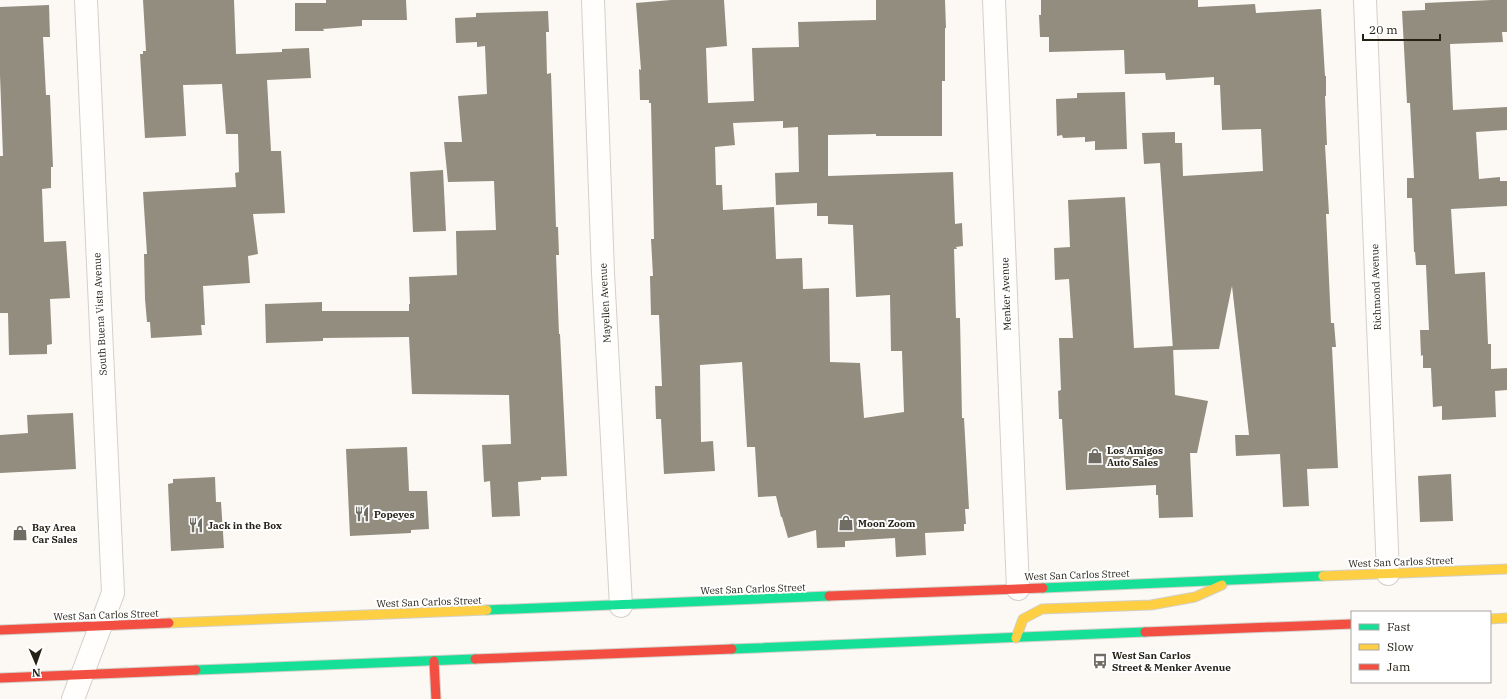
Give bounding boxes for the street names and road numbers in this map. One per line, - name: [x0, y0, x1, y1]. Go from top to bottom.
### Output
- street label: Richmond Avenue: [1368, 244, 1384, 330]
- street label: South Buena Vista Avenue: [90, 252, 110, 376]
- street label: Menker Avenue: [998, 257, 1014, 331]
- street label: Mayellen Avenue: [596, 263, 614, 343]
- street label: West San Carlos Street: [1348, 554, 1454, 570]
- street label: West San Carlos Street: [1024, 567, 1130, 583]
- street label: West San Carlos Street: [700, 581, 806, 597]
- street label: West San Carlos Street: [376, 594, 482, 610]
- street label: West San Carlos Street: [53, 607, 159, 623]

